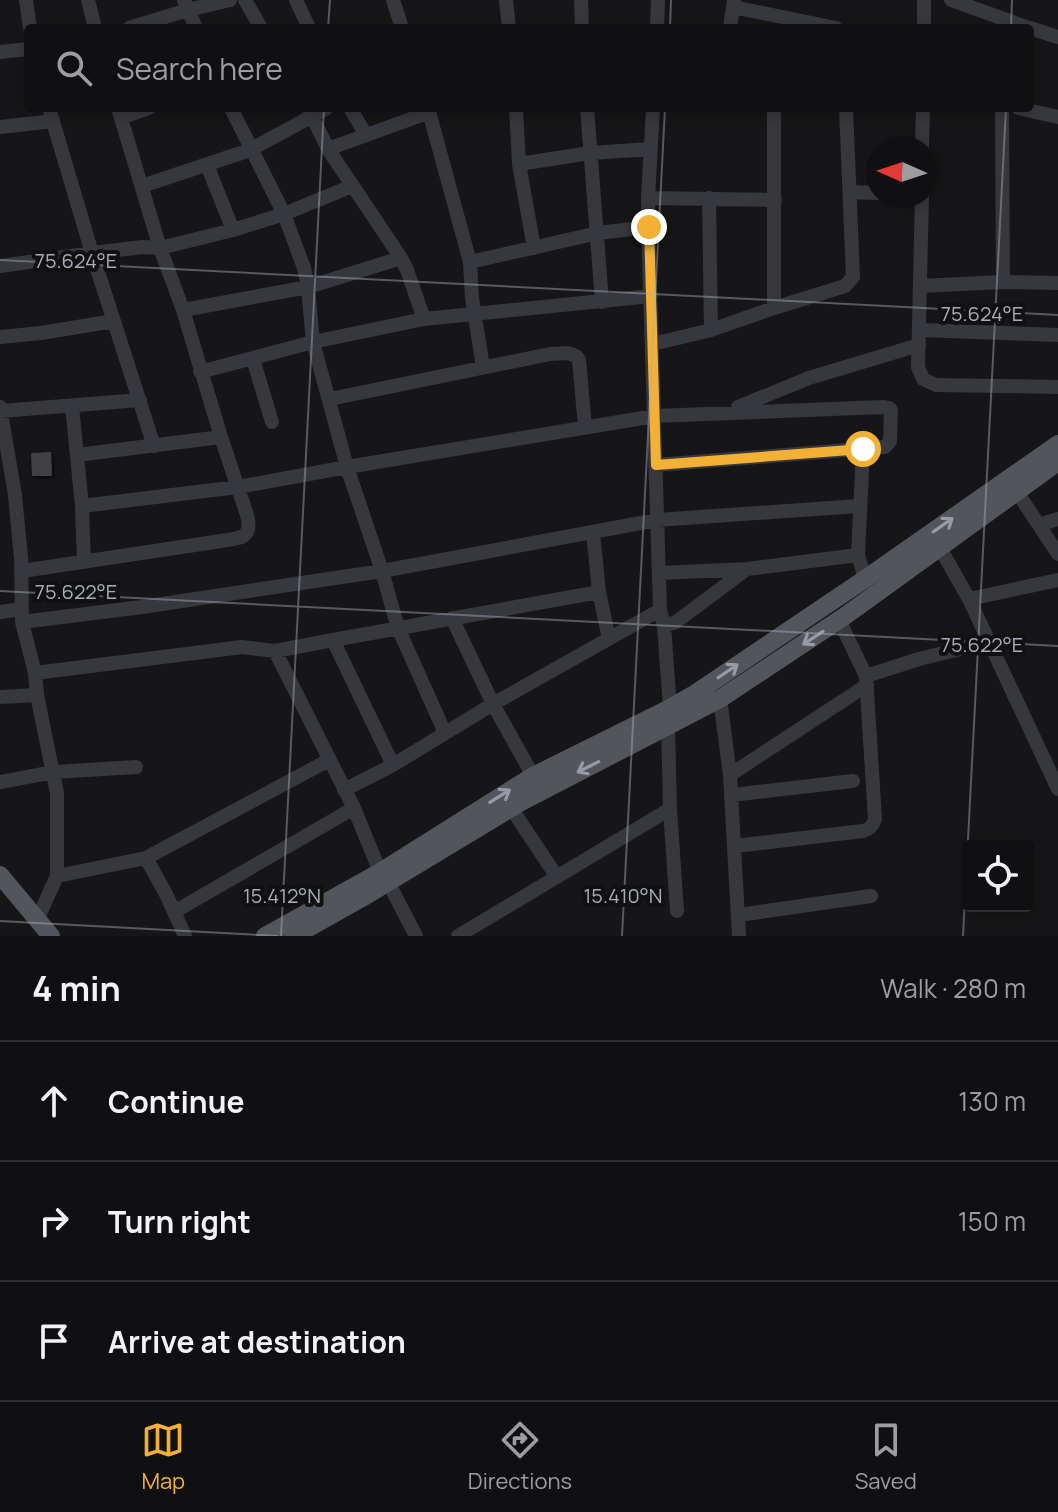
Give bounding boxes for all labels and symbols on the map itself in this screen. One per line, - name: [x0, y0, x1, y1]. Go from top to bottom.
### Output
- north arrow: [866, 136, 938, 208]
- route end: [631, 209, 667, 245]
- text: 75.624°E: [35, 247, 117, 274]
- text: 75.624°E: [941, 300, 1023, 327]
- route start: [845, 431, 881, 467]
- one-way arrow: [931, 517, 953, 533]
- text: 75.622°E: [35, 578, 117, 605]
- one-way arrow: [802, 630, 824, 646]
- text: 75.622°E: [941, 631, 1023, 658]
- one-way arrow: [716, 663, 738, 679]
- one-way arrow: [576, 760, 600, 776]
- one-way arrow: [488, 788, 511, 804]
- text: 15.412°N: [243, 882, 321, 909]
- text: 15.410°N: [584, 882, 662, 909]

